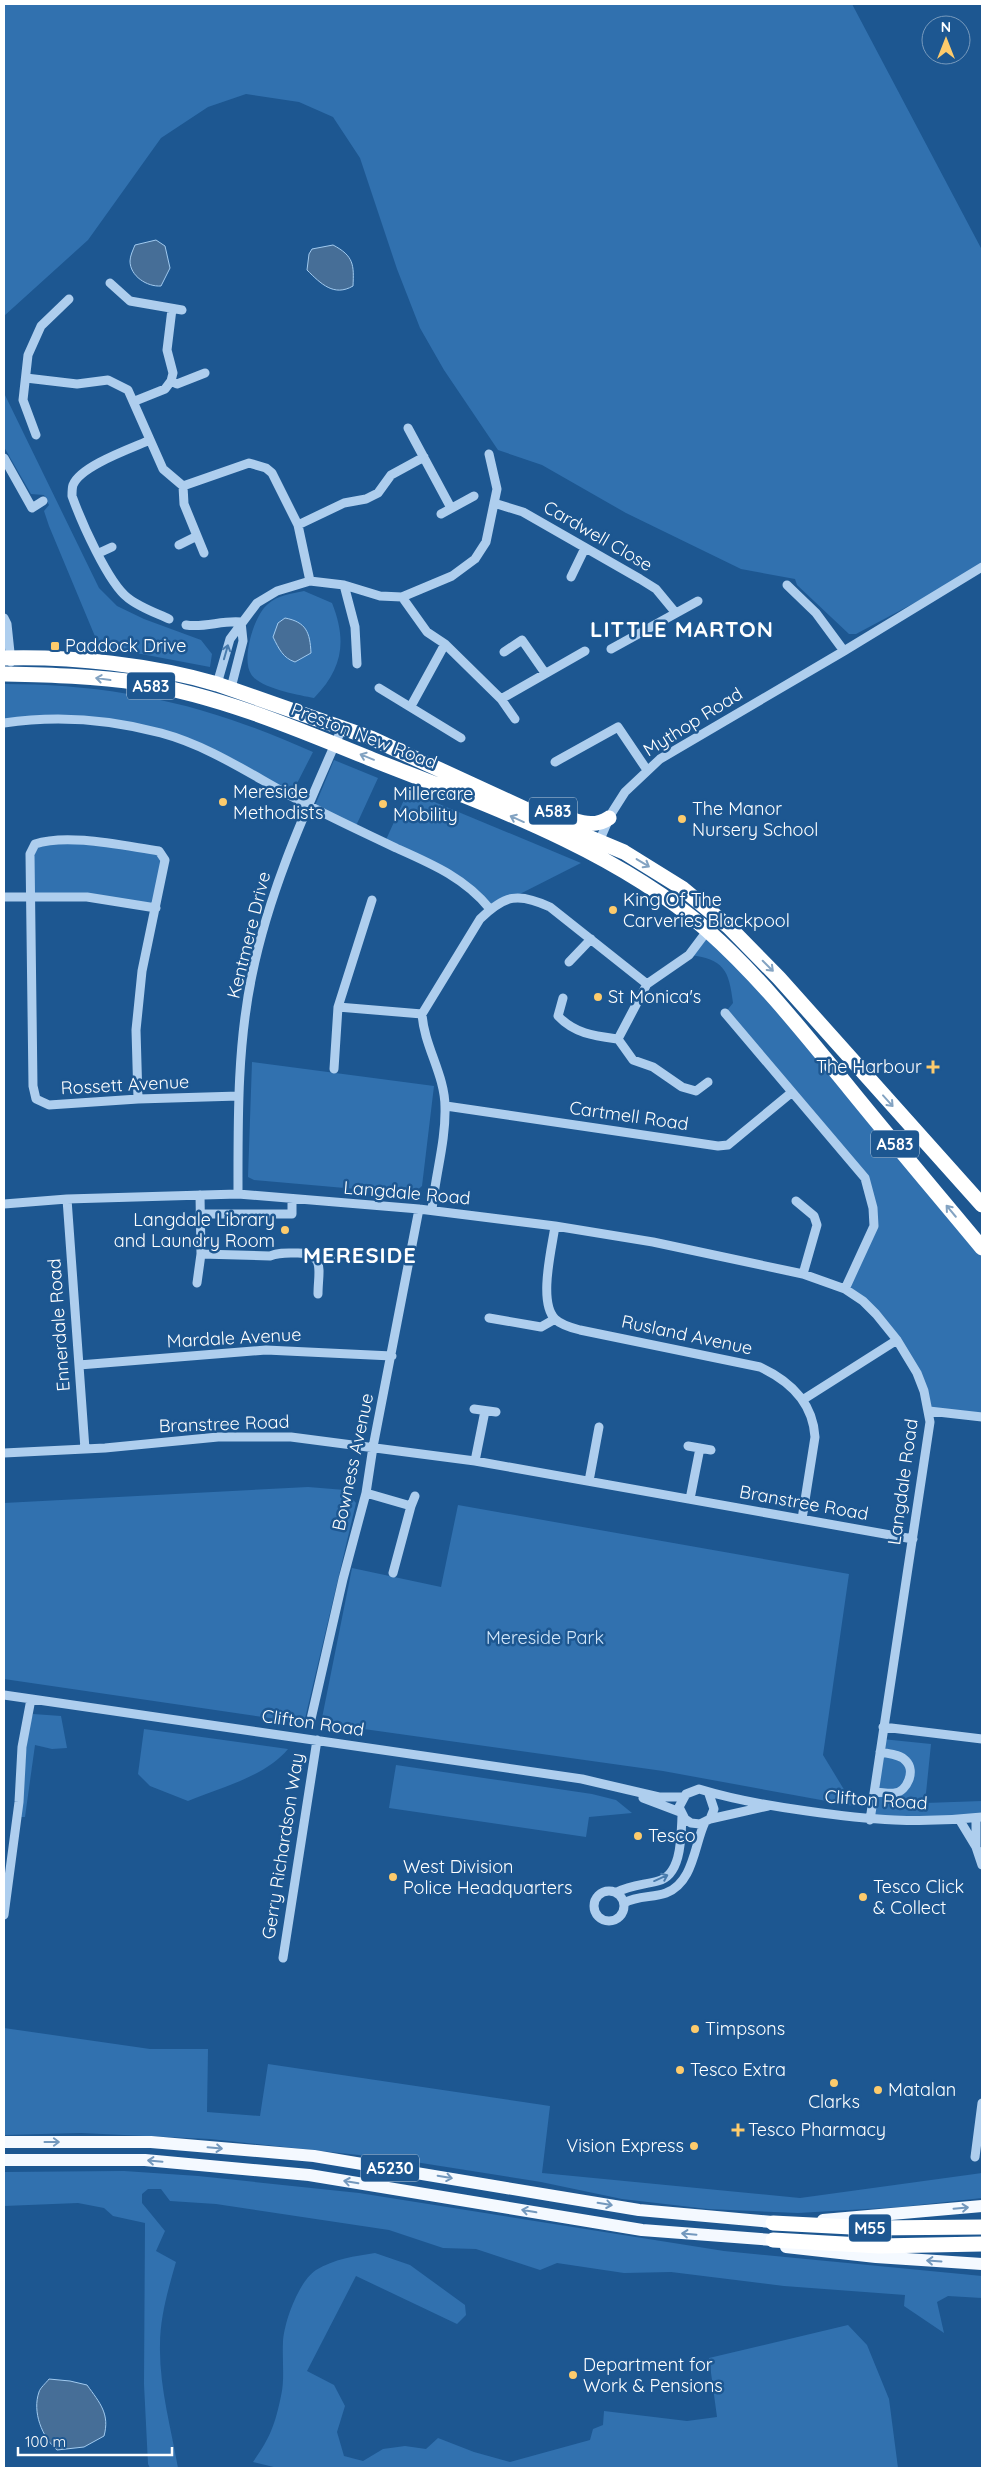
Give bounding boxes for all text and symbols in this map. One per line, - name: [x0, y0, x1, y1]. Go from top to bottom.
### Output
- north arrow: [921, 15, 971, 65]
- text: N: [941, 18, 951, 36]
- street label: Cardwell Close: [540, 495, 657, 576]
- district label: LITTLE MARTON: [590, 615, 774, 643]
- place label: Paddock Drive: [65, 634, 186, 657]
- marker: Paddock Drive: [49, 640, 61, 652]
- one-way arrow: [222, 644, 232, 660]
- road number: A583: [127, 672, 175, 699]
- one-way arrow: [96, 674, 112, 684]
- street label: Mythop Road: [639, 682, 747, 761]
- street label: Preston New Road: [288, 697, 440, 774]
- one-way arrow: [360, 752, 375, 761]
- place label: Mereside Methodists: [233, 780, 323, 824]
- place label: Millercare Mobility: [393, 782, 473, 826]
- marker: Mereside Methodists: [217, 796, 229, 808]
- place label: The Manor Nursery School: [692, 797, 819, 841]
- marker: Millercare Mobility: [377, 798, 389, 810]
- road number: A583: [529, 798, 577, 824]
- marker: The Manor Nursery School: [676, 813, 688, 825]
- one-way arrow: [510, 814, 525, 824]
- one-way arrow: [635, 858, 649, 868]
- street label: Kentmere Drive: [222, 869, 275, 1001]
- place label: King Of The Carveries Blackpool: [623, 888, 790, 932]
- marker: King Of The Carveries Blackpool: [607, 904, 619, 916]
- one-way arrow: [761, 960, 774, 972]
- place label: St Monica's: [608, 985, 701, 1008]
- marker: St Monica's: [592, 991, 604, 1003]
- place label: The Harbour: [816, 1055, 922, 1078]
- marker: The Harbour: [926, 1060, 940, 1074]
- street label: Rossett Avenue: [60, 1070, 190, 1099]
- one-way arrow: [883, 1095, 894, 1108]
- street label: Cartmell Road: [568, 1096, 690, 1135]
- road number: A583: [871, 1130, 919, 1158]
- street label: Langdale Road: [343, 1175, 471, 1210]
- one-way arrow: [946, 1205, 957, 1218]
- place label: Langdale Library and Laundry Room: [114, 1208, 275, 1252]
- marker: Langdale Library and Laundry Room: [279, 1224, 291, 1236]
- district label: MERESIDE: [303, 1241, 417, 1269]
- street label: Ennerdale Road: [42, 1258, 75, 1392]
- street label: Rusland Avenue: [619, 1309, 755, 1360]
- street label: Mardale Avenue: [166, 1322, 302, 1353]
- street label: Bowness Avenue: [327, 1391, 378, 1533]
- street label: Branstree Road: [158, 1410, 290, 1437]
- street label: Langdale Road: [882, 1417, 923, 1547]
- street label: Branstree Road: [738, 1480, 870, 1525]
- park label: Mereside Park: [486, 1626, 604, 1649]
- street label: Clifton Road: [260, 1704, 366, 1741]
- street label: Gerry Richardson Way: [256, 1751, 309, 1941]
- street label: Clifton Road: [824, 1784, 928, 1815]
- place label: Tesco: [648, 1824, 696, 1847]
- marker: Tesco: [632, 1830, 644, 1842]
- place label: West Division Police Headquarters: [403, 1855, 572, 1899]
- marker: West Division Police Headquarters: [387, 1871, 399, 1883]
- one-way arrow: [653, 1873, 668, 1883]
- place label: Tesco Click & Collect: [873, 1875, 964, 1919]
- marker: Tesco Click & Collect: [857, 1891, 869, 1903]
- place label: Timpsons: [705, 2017, 785, 2040]
- marker: Timpsons: [689, 2023, 701, 2035]
- place label: Tesco Extra: [690, 2058, 786, 2081]
- marker: Tesco Extra: [674, 2064, 686, 2076]
- marker: Clarks: [828, 2077, 840, 2089]
- place label: Matalan: [888, 2078, 956, 2101]
- marker: Matalan: [872, 2084, 884, 2096]
- place label: Clarks: [808, 2090, 860, 2113]
- place label: Tesco Pharmacy: [748, 2118, 886, 2141]
- marker: Tesco Pharmacy: [732, 2124, 744, 2136]
- place label: Vision Express: [566, 2134, 684, 2157]
- one-way arrow: [44, 2137, 60, 2147]
- marker: Vision Express: [688, 2140, 700, 2152]
- one-way arrow: [206, 2143, 222, 2153]
- road number: A5230: [361, 2154, 419, 2182]
- one-way arrow: [147, 2157, 163, 2166]
- one-way arrow: [437, 2173, 453, 2183]
- one-way arrow: [343, 2176, 359, 2186]
- one-way arrow: [597, 2200, 613, 2210]
- one-way arrow: [953, 2204, 969, 2213]
- one-way arrow: [521, 2205, 537, 2215]
- road number: M55: [849, 2214, 891, 2242]
- one-way arrow: [682, 2229, 698, 2239]
- one-way arrow: [926, 2256, 942, 2265]
- place label: Department for Work & Pensions: [583, 2353, 723, 2397]
- marker: Department for Work & Pensions: [567, 2369, 579, 2381]
- scale bar: [18, 2424, 171, 2456]
- text: 100 m: [25, 2432, 66, 2451]

